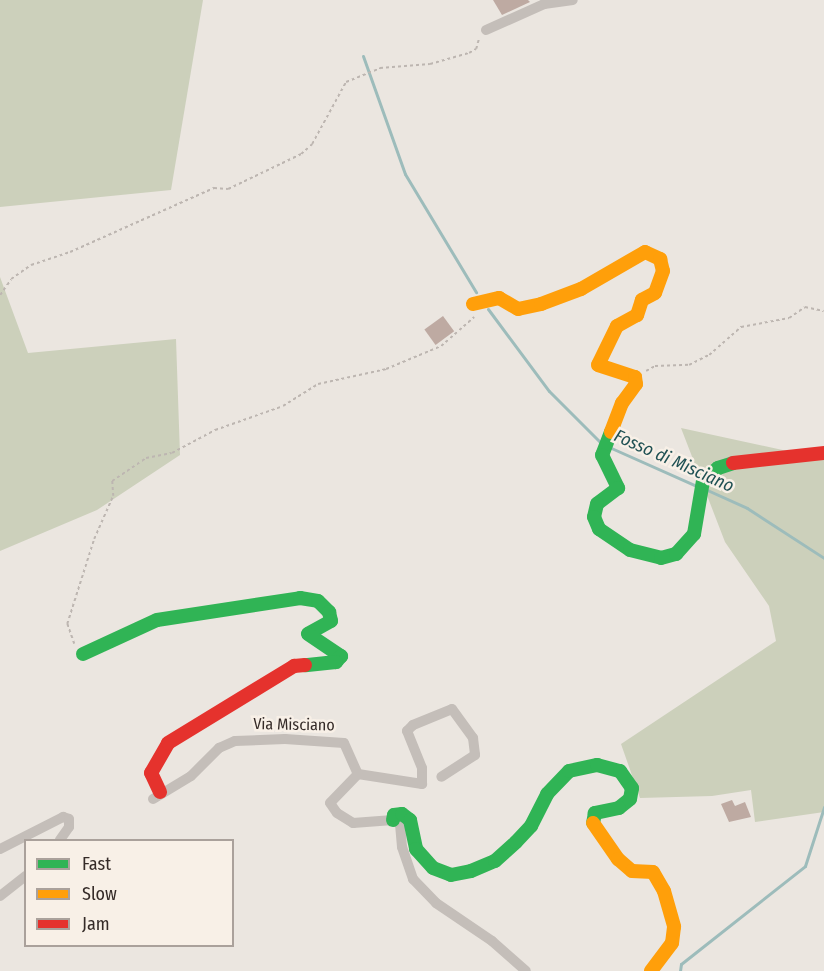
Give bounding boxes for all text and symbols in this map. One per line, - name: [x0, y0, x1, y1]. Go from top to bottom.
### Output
- water label: Fosso di Misciano: [611, 425, 737, 497]
- street label: Via Misciano: [253, 715, 335, 735]
- legend: [24, 839, 234, 947]
- text: Fast: [82, 853, 111, 875]
- text: Slow: [82, 883, 117, 905]
- text: Jam: [82, 913, 110, 935]

